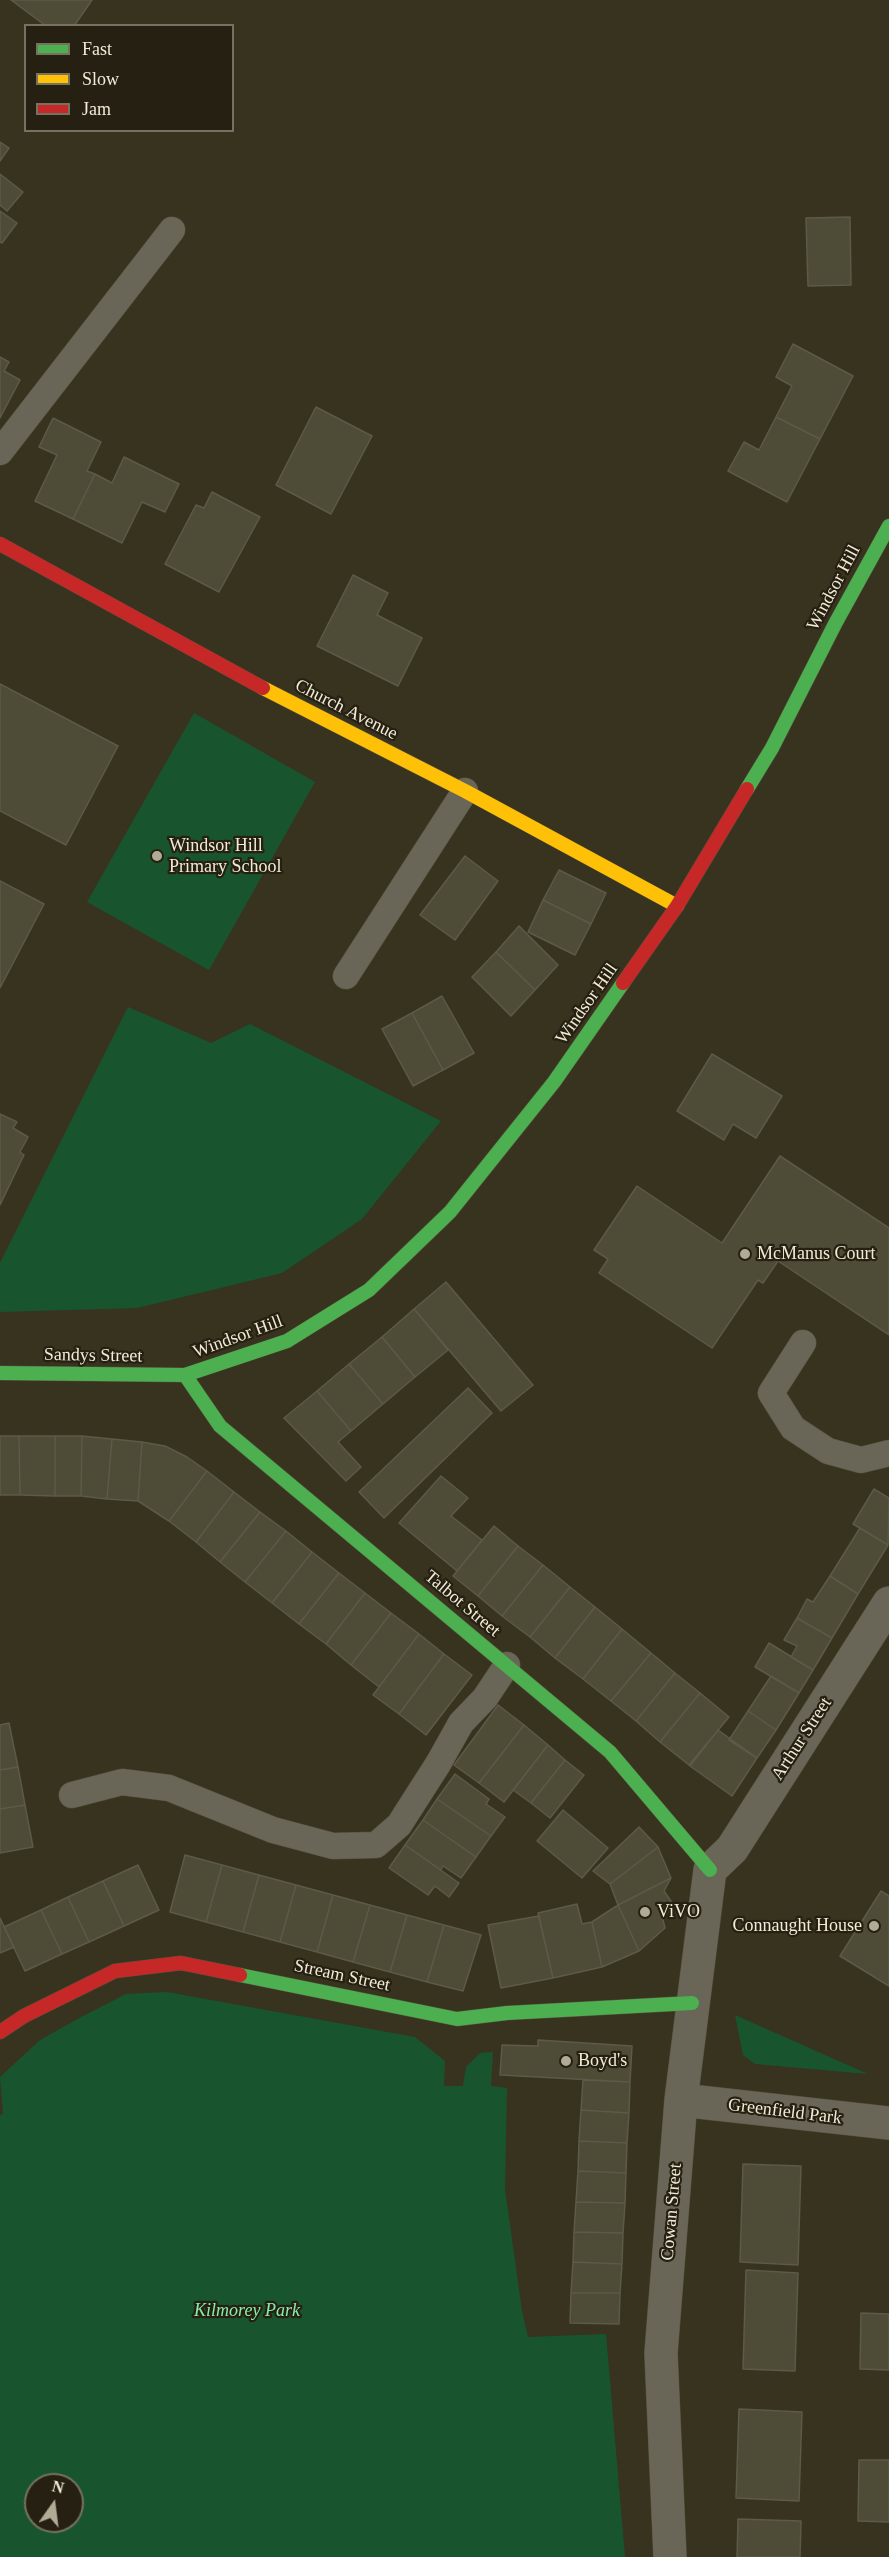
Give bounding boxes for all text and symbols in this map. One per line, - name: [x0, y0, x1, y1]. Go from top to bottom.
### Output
- legend: [24, 24, 234, 132]
- text: Fast: [82, 39, 112, 59]
- text: Slow: [82, 69, 119, 89]
- text: Jam: [82, 99, 111, 119]
- street label: Windsor Hill: [802, 542, 866, 634]
- street label: Church Avenue: [291, 675, 401, 745]
- place label: Windsor Hill Primary School: [169, 835, 281, 878]
- marker: Windsor Hill Primary School: [150, 849, 164, 863]
- street label: Windsor Hill: [551, 959, 623, 1049]
- place label: McManus Court: [757, 1243, 875, 1265]
- marker: McManus Court: [738, 1247, 752, 1261]
- street label: Windsor Hill: [190, 1311, 286, 1363]
- street label: Sandys Street: [44, 1344, 142, 1368]
- street label: Talbot Street: [420, 1566, 504, 1642]
- street label: Arthur Street: [767, 1694, 837, 1784]
- place label: ViVO: [657, 1901, 700, 1923]
- marker: ViVO: [638, 1905, 652, 1919]
- place label: Connaught House: [733, 1915, 862, 1937]
- marker: Connaught House: [867, 1919, 881, 1933]
- street label: Stream Street: [292, 1955, 392, 1997]
- place label: Boyd's: [578, 2050, 627, 2072]
- marker: Boyd's: [559, 2054, 573, 2068]
- street label: Greenfield Park: [727, 2094, 843, 2130]
- street label: Cowan Street: [657, 2163, 687, 2261]
- park label: Kilmorey Park: [194, 2300, 300, 2322]
- north arrow: [24, 2473, 84, 2533]
- text: N: [50, 2477, 66, 2497]

